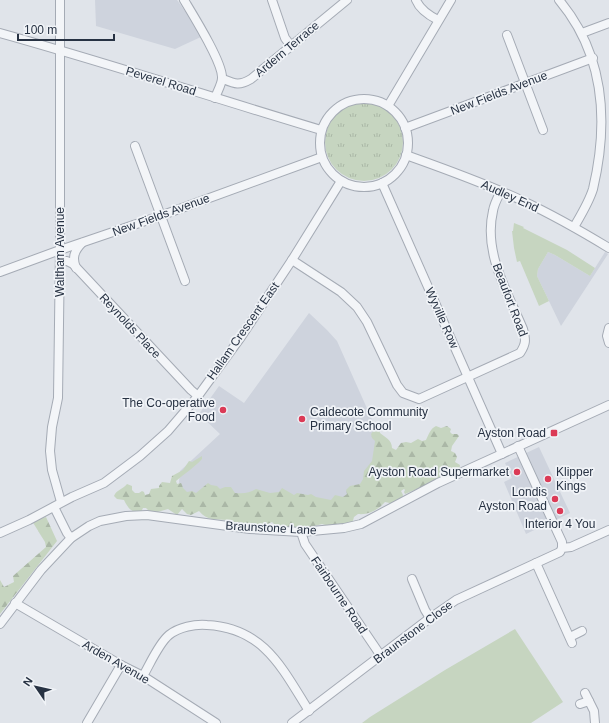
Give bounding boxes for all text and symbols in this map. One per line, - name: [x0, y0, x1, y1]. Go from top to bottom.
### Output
- scale bar: [18, 16, 114, 42]
- street label: Ardern Terrace: [252, 18, 322, 80]
- text: 100 m: [24, 23, 57, 37]
- street label: Peverel Road: [124, 64, 198, 98]
- street label: New Fields Avenue: [449, 68, 550, 118]
- street label: Audley End: [479, 177, 541, 215]
- street label: New Fields Avenue: [110, 191, 212, 239]
- street label: Waltham Avenue: [53, 207, 67, 297]
- street label: Beaufort Road: [490, 261, 530, 339]
- street label: Hallam Crescent East: [204, 279, 282, 383]
- street label: Wyville Row: [422, 285, 462, 351]
- street label: Reynolds Place: [96, 291, 164, 361]
- place label: The Co-operative Food: [122, 396, 215, 424]
- marker: The Co-operative Food: [218, 405, 228, 415]
- place label: Caldecote Community Primary School: [310, 405, 428, 433]
- marker: Caldecote Community Primary School: [297, 414, 307, 424]
- place label: Ayston Road: [478, 426, 546, 440]
- marker: Ayston Road: [549, 428, 559, 438]
- place label: Ayston Road Supermarket: [368, 465, 510, 479]
- place label: Klipper Kings: [556, 465, 593, 493]
- marker: Ayston Road Supermarket: [512, 467, 522, 477]
- marker: Klipper Kings: [543, 474, 553, 484]
- place label: Londis Ayston Road: [479, 485, 547, 513]
- marker: Londis Ayston Road: [550, 494, 560, 504]
- marker: Interior 4 You: [555, 506, 565, 516]
- place label: Interior 4 You: [525, 517, 595, 531]
- street label: Braunstone Lane: [225, 519, 317, 537]
- street label: Fairbourne Road: [308, 554, 370, 636]
- street label: Braunstone Close: [371, 598, 456, 666]
- street label: Arden Avenue: [80, 637, 152, 687]
- north arrow: [16, 667, 56, 707]
- text: N: [21, 675, 35, 688]

